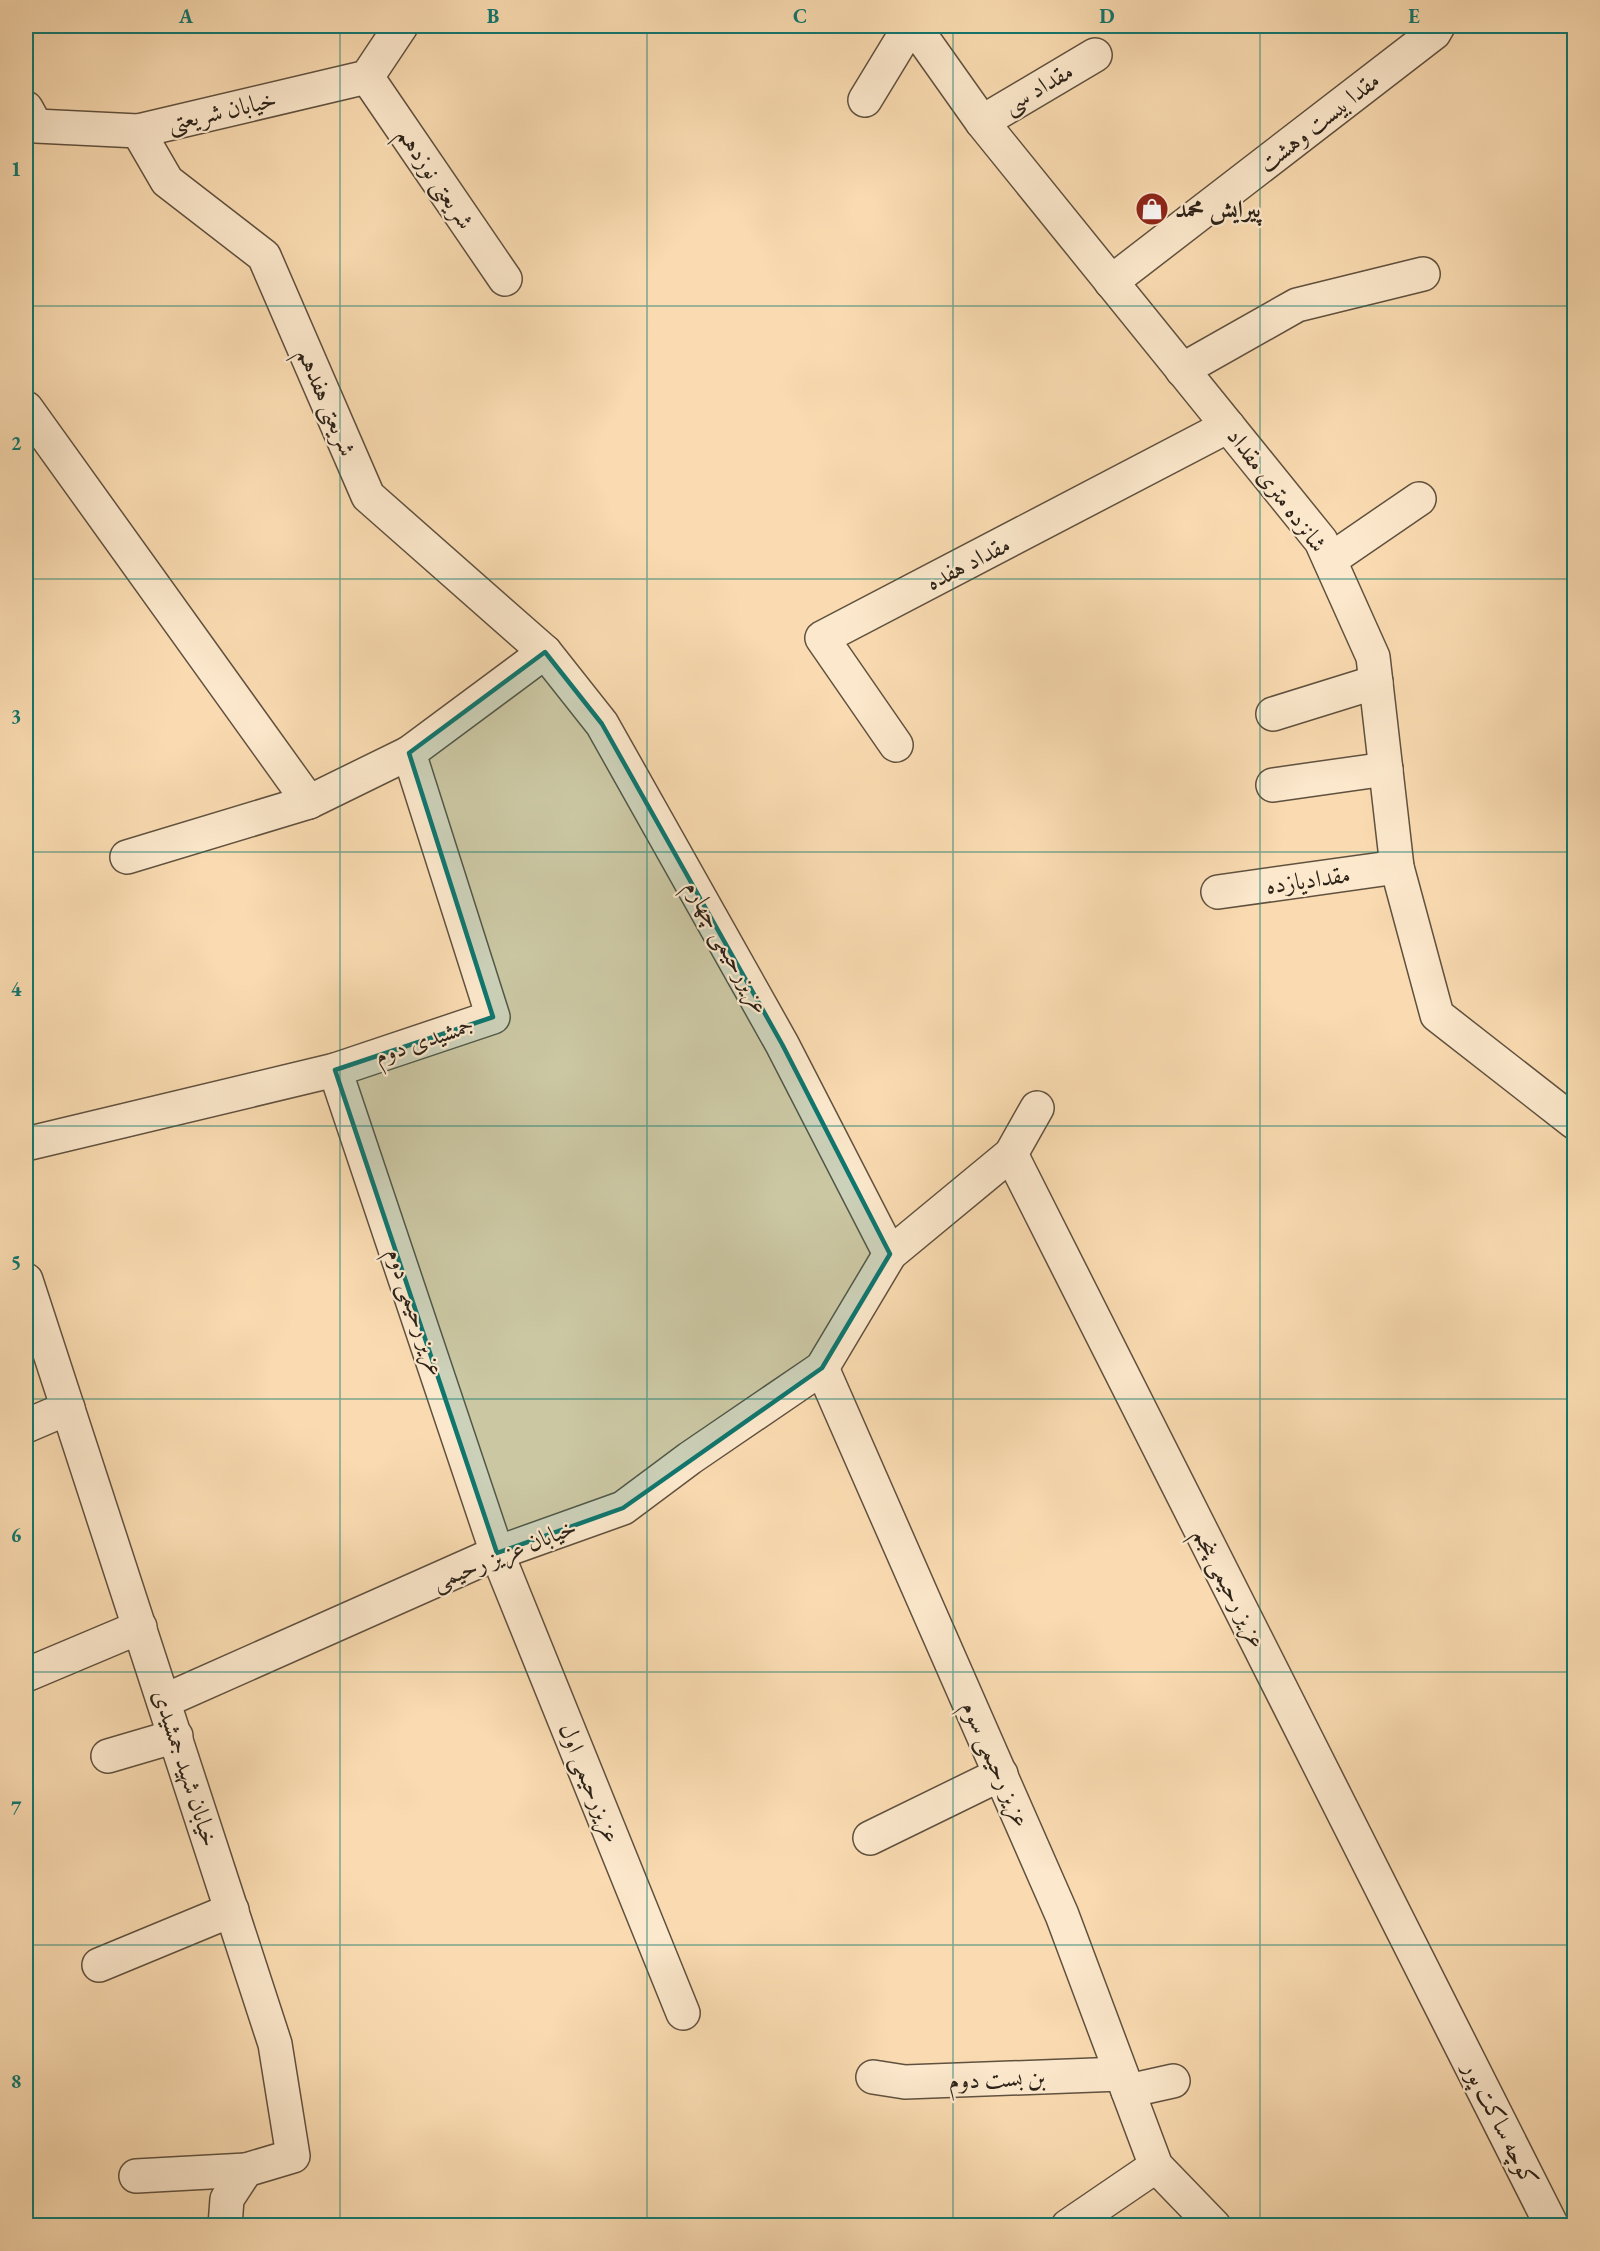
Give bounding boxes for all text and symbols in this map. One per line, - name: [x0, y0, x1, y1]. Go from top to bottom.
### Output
- text: A: [178, 3, 194, 29]
- text: B: [487, 3, 499, 29]
- text: C: [793, 3, 807, 29]
- text: D: [1099, 3, 1115, 29]
- text: E: [1408, 3, 1420, 29]
- street label: مقداد سی: [997, 55, 1080, 122]
- street label: مقدا بیست وهشت: [1252, 64, 1386, 179]
- street label: خیابان شریعتی: [164, 83, 280, 140]
- street label: شریعتی نوزدهم: [385, 121, 482, 239]
- text: 1: [11, 156, 21, 182]
- shop icon: پیرایش محمد: [1134, 191, 1170, 227]
- place label: پیرایش محمد: [1175, 193, 1262, 227]
- street label: شریعتی هفدهم: [284, 343, 364, 463]
- street label: شانزده متری مقداد: [1220, 421, 1334, 558]
- text: 2: [11, 430, 22, 456]
- street label: مقداد هفده: [920, 528, 1015, 597]
- text: 3: [11, 703, 21, 729]
- street label: مقدادیازده: [1264, 858, 1352, 901]
- street label: عزیزرحیمی چهارم: [673, 874, 777, 1022]
- text: 4: [11, 976, 22, 1002]
- street label: جمشیدی دوم: [370, 1008, 479, 1077]
- street label: عزیز رحیمی دوم: [374, 1244, 453, 1382]
- text: 5: [11, 1249, 21, 1275]
- street label: خیابان عزیز رحیمی: [427, 1510, 581, 1598]
- text: 6: [11, 1522, 22, 1548]
- street label: عزیز رحیمی پنجم: [1181, 1522, 1274, 1656]
- street label: خیابان شهید جمشیدی: [146, 1685, 226, 1850]
- street label: عزیز رحیمی سوم: [949, 1696, 1038, 1834]
- street label: عزیزرحیمی اول: [551, 1718, 629, 1848]
- text: 7: [11, 1795, 22, 1821]
- street label: کوچه ساکت پور: [1454, 2054, 1546, 2192]
- street label: بن بست دوم: [948, 2061, 1047, 2102]
- text: 8: [11, 2068, 21, 2094]

